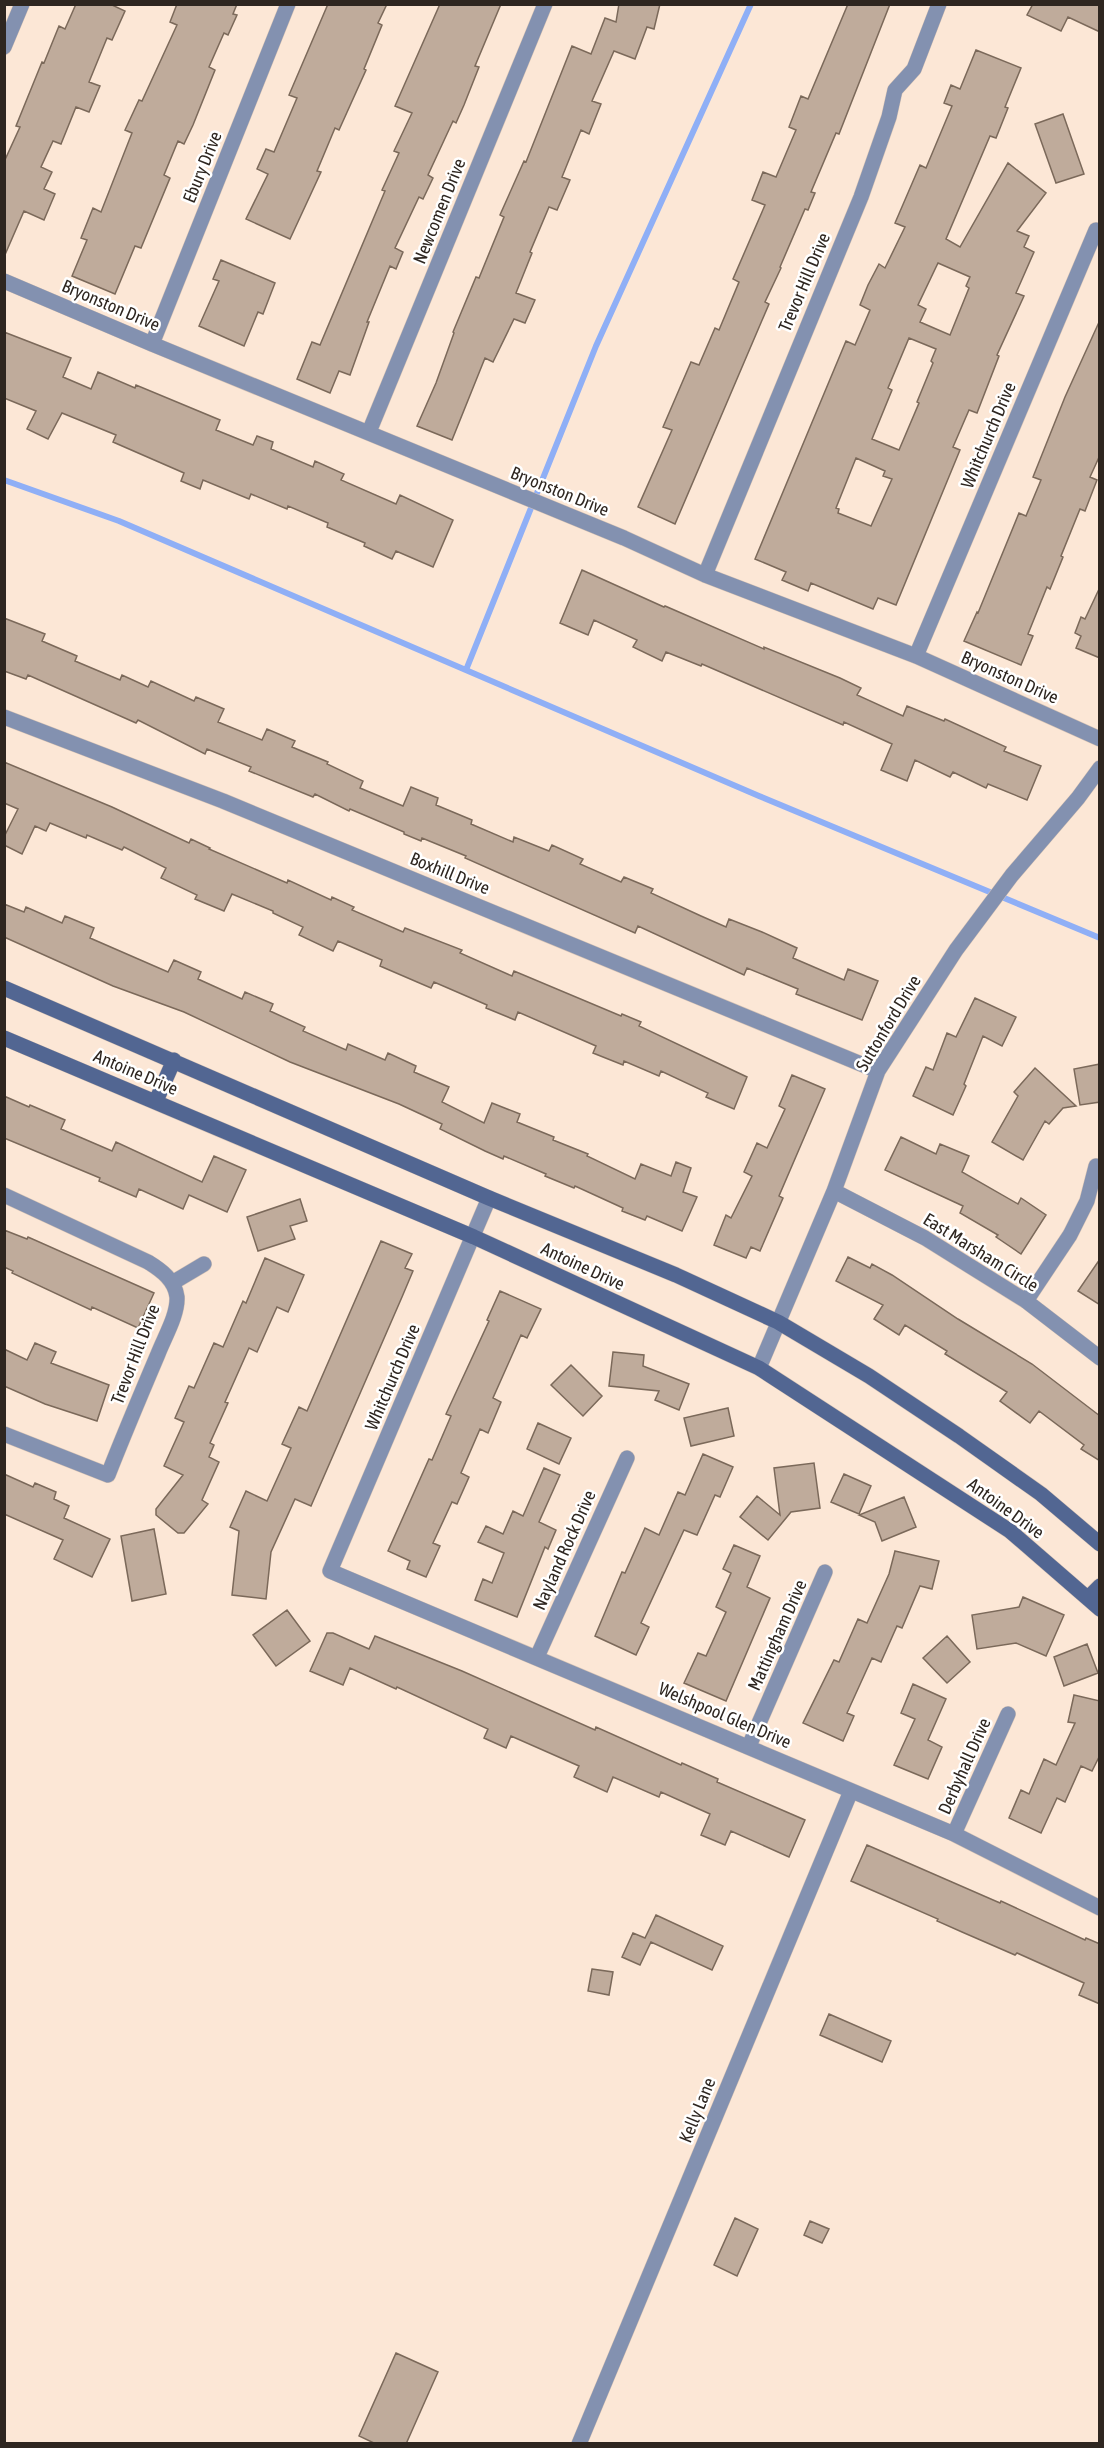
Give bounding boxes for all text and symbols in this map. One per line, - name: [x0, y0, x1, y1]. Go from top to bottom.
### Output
- street label: Ebury Drive: [178, 128, 226, 206]
- street label: Newcomen Drive: [408, 155, 470, 267]
- street label: Trevor Hill Drive: [774, 230, 834, 334]
- street label: Bryonston Drive: [59, 275, 163, 335]
- street label: Whitchurch Drive: [956, 379, 1020, 491]
- street label: Bryonston Drive: [508, 462, 612, 520]
- street label: Bryonston Drive: [958, 646, 1062, 708]
- street label: Boxhill Drive: [407, 848, 493, 898]
- street label: Suttonford Drive: [851, 971, 925, 1075]
- street label: Antoine Drive: [91, 1045, 181, 1099]
- street label: East Marsham Circle: [920, 1208, 1042, 1296]
- street label: Antoine Drive: [538, 1238, 628, 1294]
- street label: Trevor Hill Drive: [106, 1301, 164, 1407]
- street label: Whitchurch Drive: [360, 1321, 424, 1433]
- street label: Antoine Drive: [964, 1473, 1048, 1543]
- street label: Nayland Rock Drive: [528, 1487, 600, 1613]
- street label: Mattingham Drive: [743, 1576, 811, 1694]
- street label: Welshpool Glen Drive: [656, 1678, 794, 1752]
- street label: Derbyhall Drive: [933, 1715, 995, 1817]
- street label: Kelly Lane: [675, 2074, 719, 2146]

